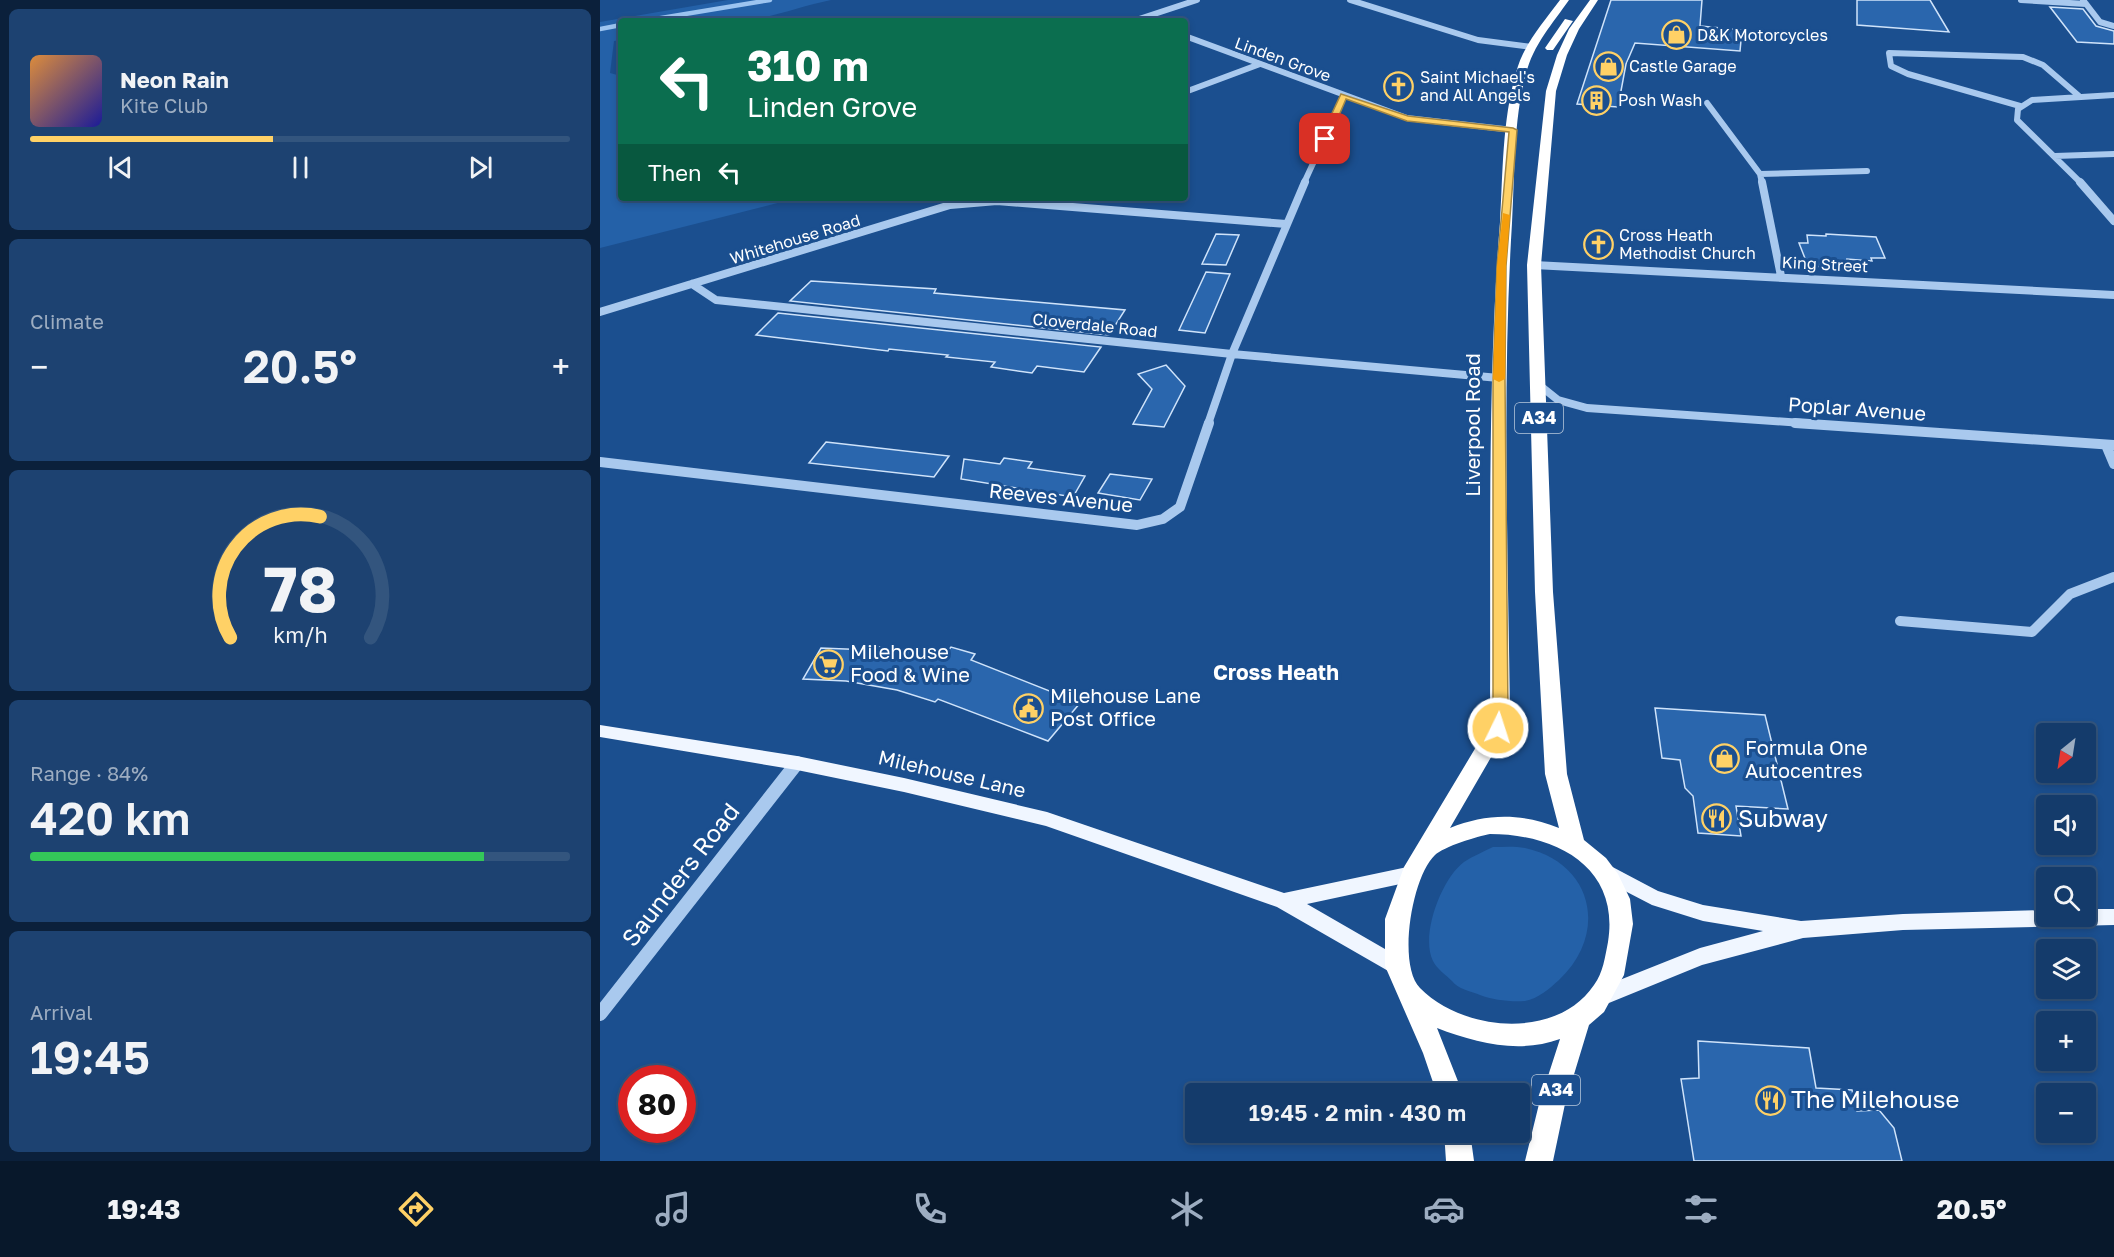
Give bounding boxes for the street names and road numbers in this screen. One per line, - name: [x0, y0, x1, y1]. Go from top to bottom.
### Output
- street label: Linden Grove: [1232, 32, 1334, 86]
- street label: Whitehouse Road: [727, 210, 863, 268]
- street label: King Street: [1781, 252, 1869, 276]
- street label: Cloverdale Road: [1032, 308, 1158, 342]
- street label: Liverpool Road: [1460, 353, 1484, 497]
- street label: Poplar Avenue: [1787, 391, 1927, 425]
- road number: A34: [1515, 403, 1563, 433]
- street label: Reeves Avenue: [988, 478, 1134, 517]
- street label: Milehouse Lane: [876, 744, 1028, 802]
- street label: Saunders Road: [615, 797, 745, 951]
- road number: A34: [1532, 1075, 1580, 1105]

